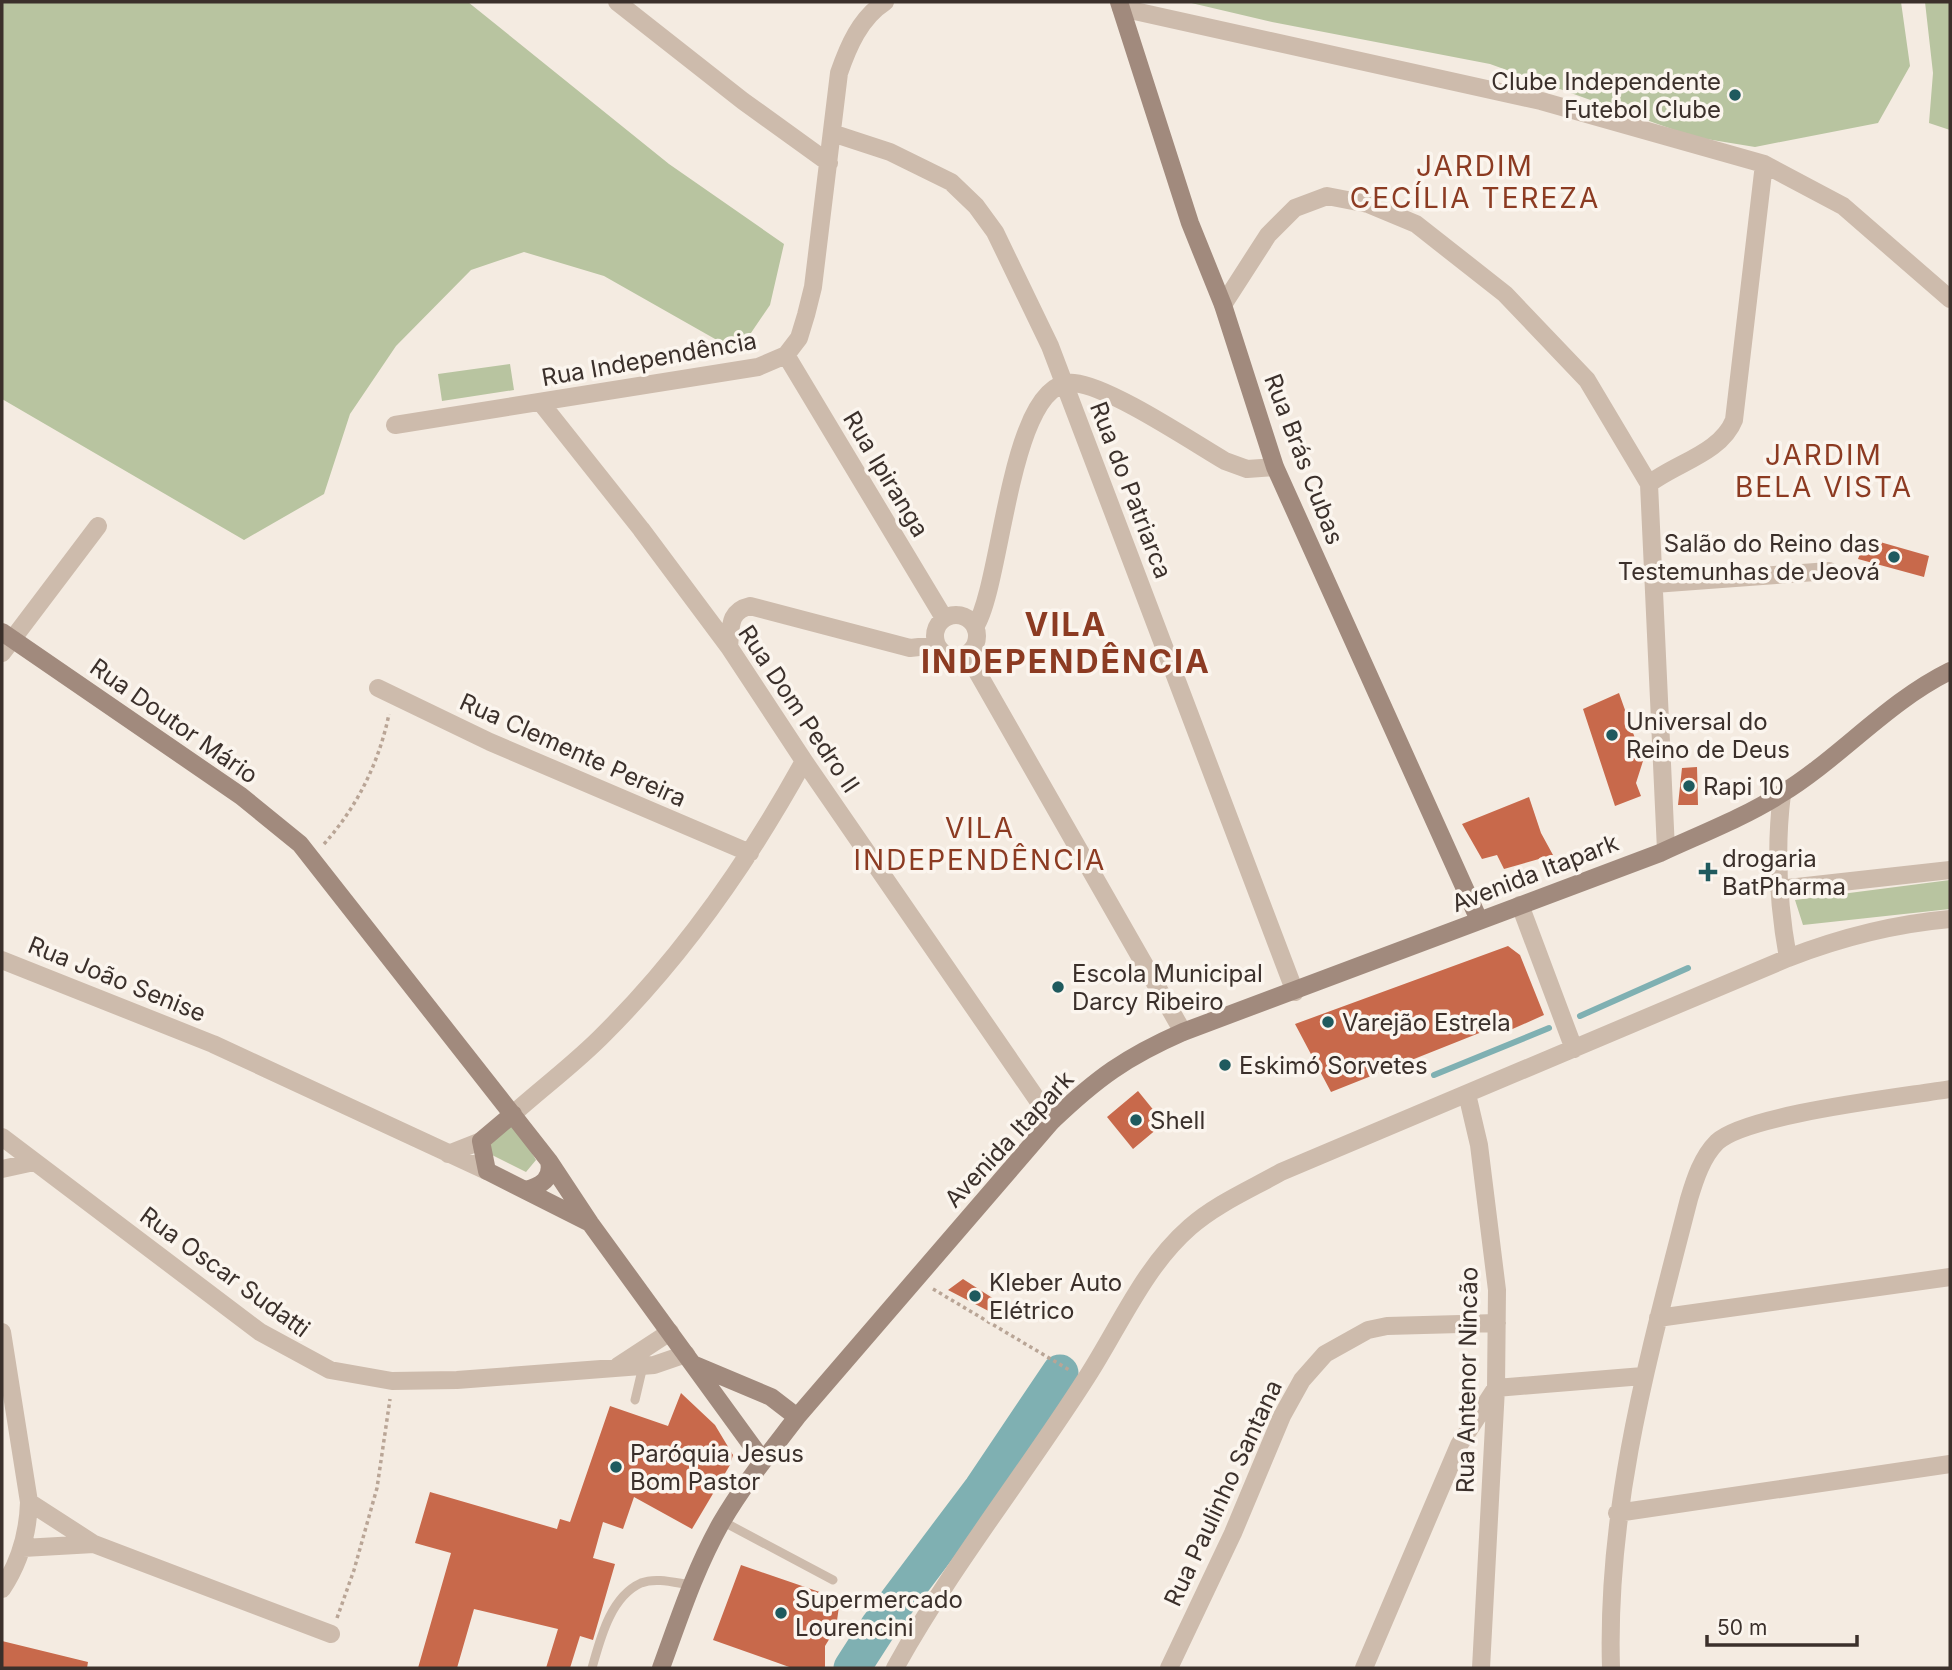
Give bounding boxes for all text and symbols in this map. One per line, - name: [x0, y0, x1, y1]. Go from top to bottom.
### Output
- place label: Clube Independente Futebol Clube: [1491, 67, 1721, 124]
- marker: Clube Independente Futebol Clube: [1727, 87, 1743, 103]
- district label: JARDIM CECÍLIA TEREZA: [1350, 149, 1600, 215]
- street label: Rua Independência: [539, 326, 759, 392]
- street label: Rua Brás Cubas: [1258, 370, 1350, 548]
- street label: Rua do Patriarca: [1084, 397, 1178, 583]
- street label: Rua Ipiranga: [837, 406, 935, 542]
- district label: JARDIM BELA VISTA: [1735, 438, 1913, 504]
- place label: Salão do Reino das Testemunhas de Jeová: [1618, 529, 1880, 586]
- marker: Salão do Reino das Testemunhas de Jeová: [1886, 549, 1902, 565]
- district label: VILA INDEPENDÊNCIA: [921, 605, 1211, 681]
- street label: Rua Dom Pedro II: [732, 620, 866, 798]
- street label: Rua Doutor Mário: [84, 652, 264, 790]
- street label: Rua Clemente Pereira: [455, 687, 691, 813]
- place label: Universal do Reino de Deus: [1626, 707, 1790, 764]
- marker: Universal do Reino de Deus: [1604, 727, 1620, 743]
- place label: Rapi 10: [1703, 772, 1784, 801]
- marker: Rapi 10: [1681, 778, 1697, 794]
- district label: VILA INDEPENDÊNCIA: [854, 811, 1106, 877]
- street label: Avenida Itapark: [1448, 828, 1622, 918]
- place label: drogaria BatPharma: [1722, 844, 1846, 901]
- marker: drogaria BatPharma: [1700, 864, 1716, 880]
- street label: Rua João Senise: [24, 930, 210, 1028]
- place label: Escola Municipal Darcy Ribeiro: [1072, 959, 1263, 1016]
- marker: Escola Municipal Darcy Ribeiro: [1050, 979, 1066, 995]
- place label: Varejão Estrela: [1342, 1008, 1511, 1037]
- marker: Varejão Estrela: [1320, 1014, 1336, 1030]
- place label: Eskimó Sorvetes: [1239, 1051, 1428, 1080]
- marker: Eskimó Sorvetes: [1217, 1057, 1233, 1073]
- street label: Avenida Itapark: [938, 1065, 1080, 1213]
- place label: Shell: [1150, 1106, 1205, 1135]
- marker: Shell: [1128, 1112, 1144, 1128]
- street label: Rua Oscar Sudatti: [134, 1201, 316, 1343]
- street label: Rua Antenor Nincão: [1451, 1267, 1483, 1493]
- place label: Kleber Auto Elétrico: [989, 1268, 1122, 1325]
- marker: Kleber Auto Elétrico: [967, 1288, 983, 1304]
- street label: Rua Paulinho Santana: [1158, 1375, 1288, 1611]
- place label: Paróquia Jesus Bom Pastor: [630, 1439, 804, 1496]
- marker: Paróquia Jesus Bom Pastor: [608, 1459, 624, 1475]
- place label: Supermercado Lourencini: [795, 1585, 963, 1642]
- scale bar: [1707, 1604, 1857, 1648]
- marker: Supermercado Lourencini: [773, 1605, 789, 1621]
- text: 50 m: [1717, 1615, 1767, 1640]

